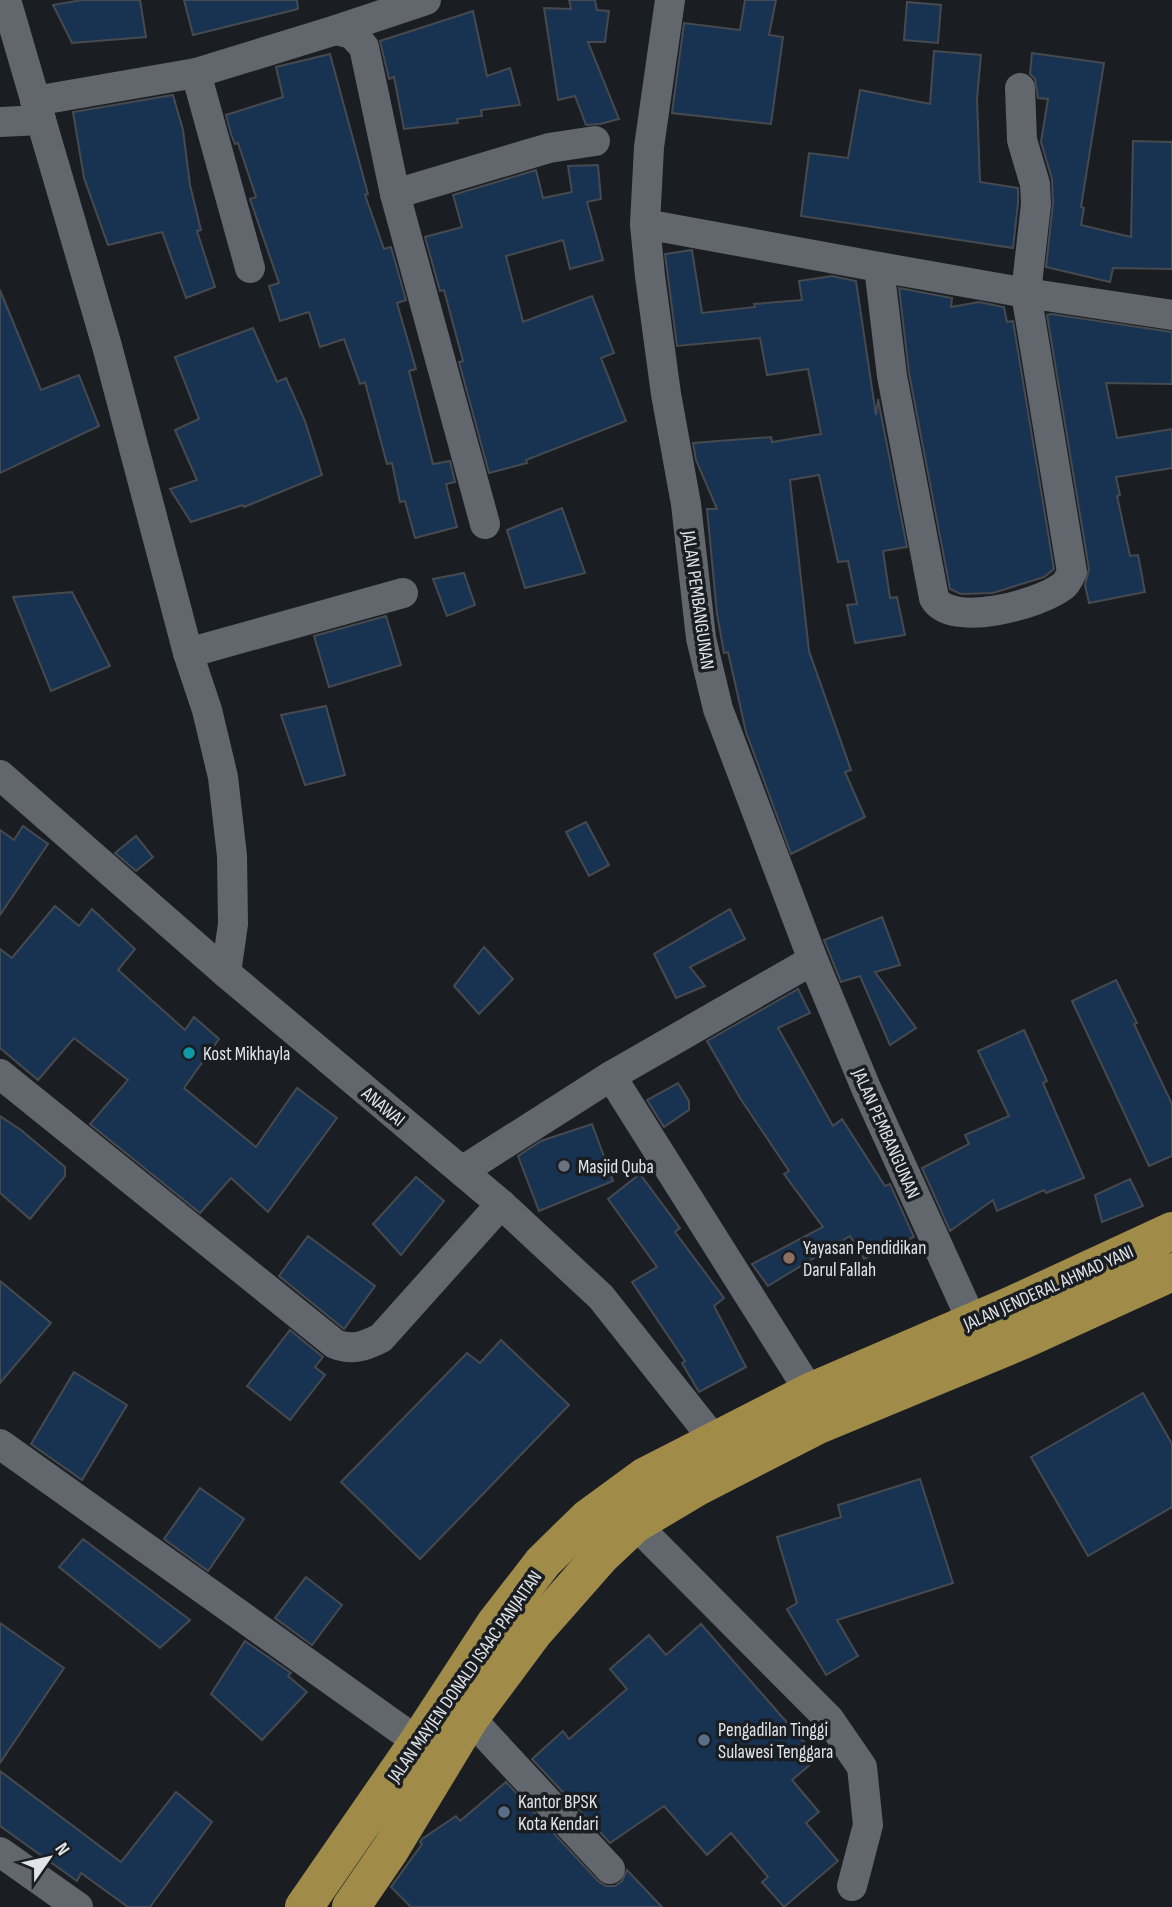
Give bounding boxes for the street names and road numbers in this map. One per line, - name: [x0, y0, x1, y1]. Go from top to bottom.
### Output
- street label: JALAN PEMBANGUNAN: [676, 528, 719, 671]
- street label: JALAN PEMBANGUNAN: [846, 1064, 925, 1202]
- street label: ANAWAI: [356, 1082, 409, 1132]
- street label: JALAN JENDERAL AHMAD YANI: [959, 1240, 1137, 1337]
- street label: JALAN MAYJEN DONALD ISAAC PANJAITAN: [383, 1566, 547, 1788]

